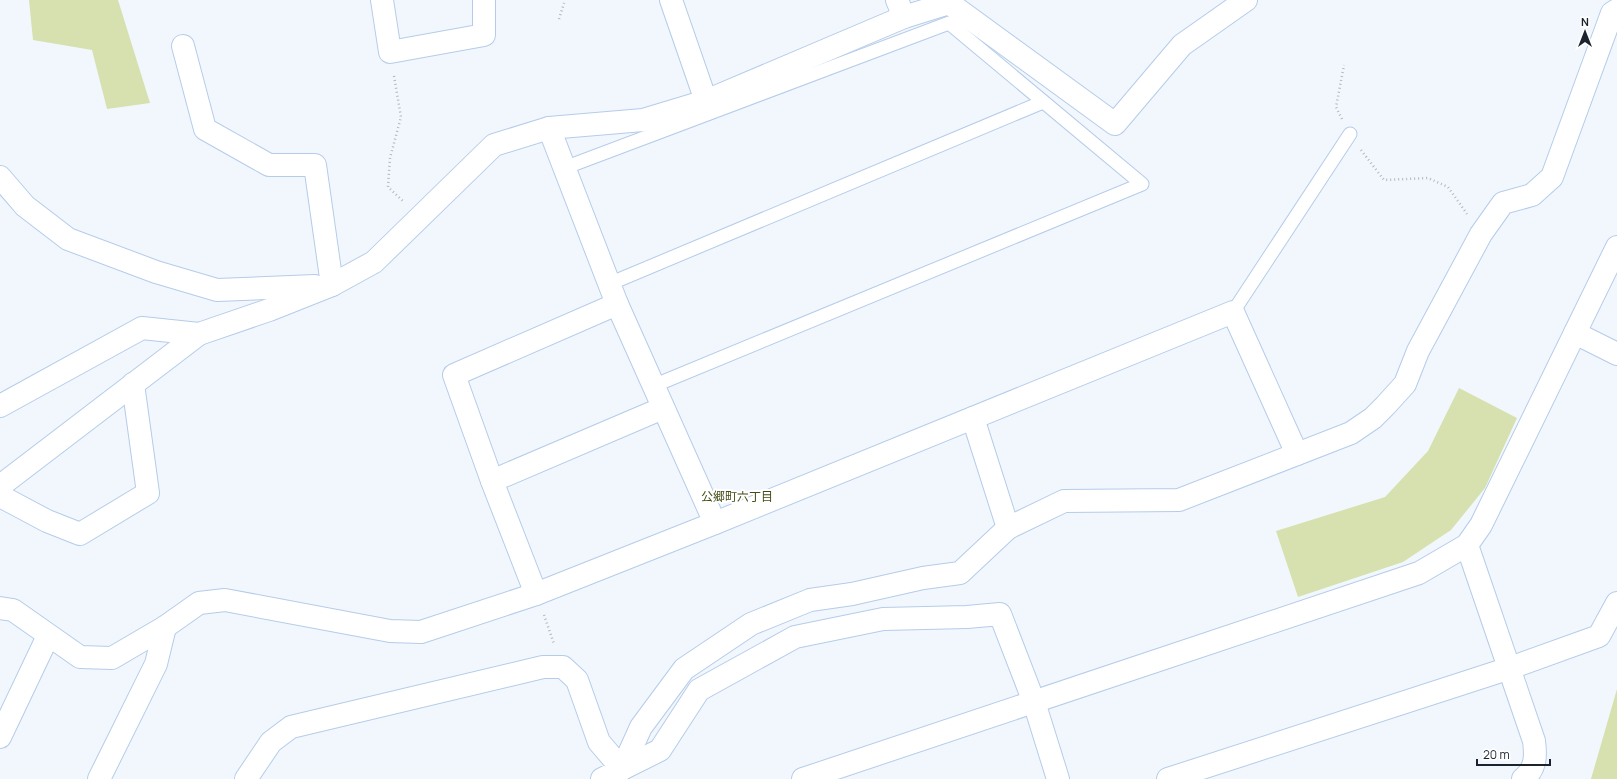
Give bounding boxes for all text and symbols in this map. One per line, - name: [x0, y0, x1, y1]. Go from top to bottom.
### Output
- north arrow: [1565, 12, 1605, 52]
- text: N: [1581, 14, 1589, 29]
- district label: 公郷町六丁目: [701, 488, 773, 505]
- scale bar: [1477, 741, 1550, 767]
- text: 20 m: [1483, 746, 1510, 763]

